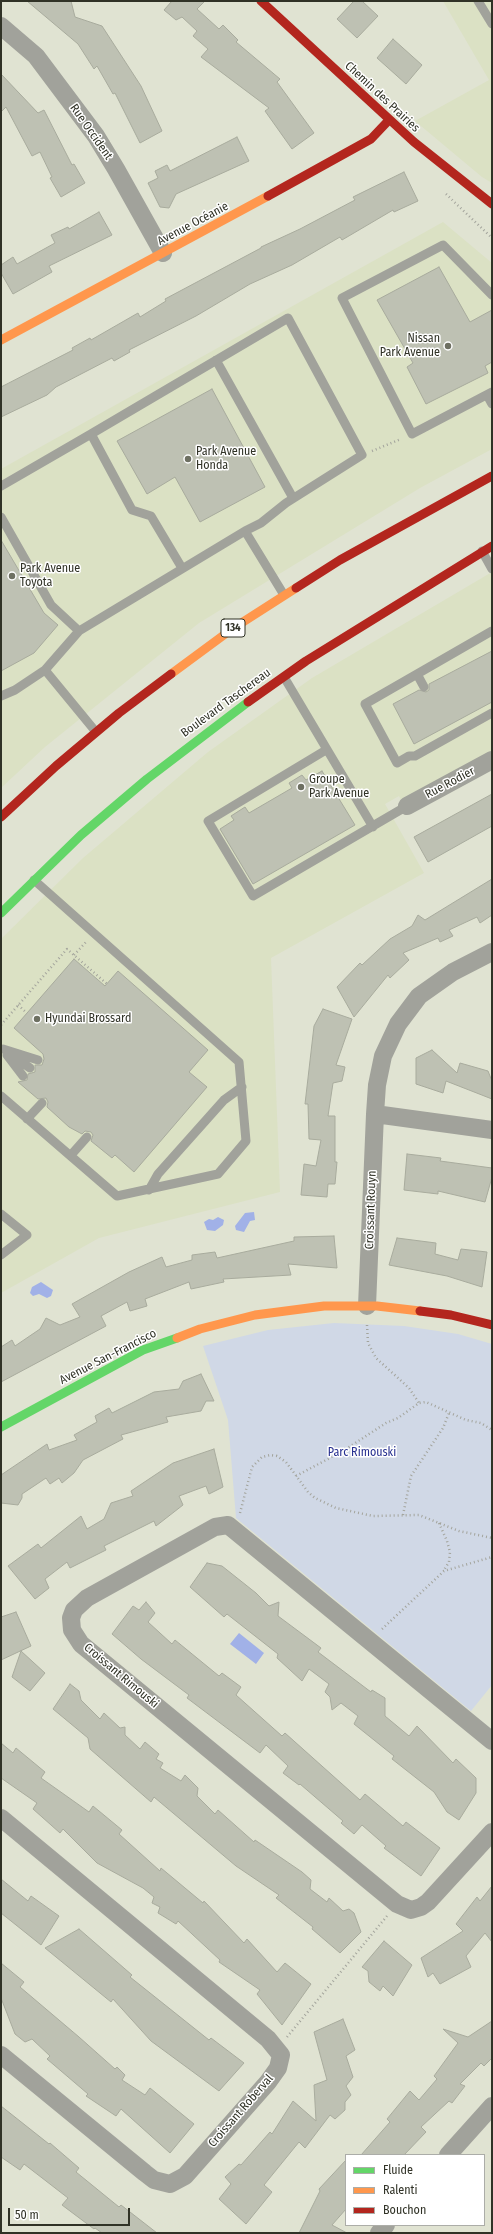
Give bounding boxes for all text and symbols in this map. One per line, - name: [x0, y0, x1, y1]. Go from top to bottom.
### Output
- street label: Chemin des Prairies: [342, 59, 422, 135]
- street label: Rue Occident: [67, 101, 115, 163]
- street label: Avenue Océanie: [155, 199, 231, 249]
- place label: Nissan Park Avenue: [380, 332, 440, 360]
- marker: Nissan Park Avenue: [443, 341, 453, 351]
- place label: Park Avenue Honda: [196, 445, 256, 473]
- marker: Park Avenue Honda: [183, 454, 193, 464]
- place label: Park Avenue Toyota: [20, 562, 80, 590]
- marker: Park Avenue Toyota: [7, 571, 17, 581]
- road number: 134: [221, 619, 245, 637]
- street label: Boulevard Taschereau: [178, 666, 274, 740]
- street label: Rue Rodier: [423, 764, 477, 802]
- place label: Groupe Park Avenue: [309, 773, 369, 801]
- marker: Groupe Park Avenue: [296, 782, 306, 792]
- place label: Hyundai Brossard: [45, 1012, 131, 1026]
- marker: Hyundai Brossard: [32, 1014, 42, 1024]
- street label: Croissant Rouyn: [362, 1170, 380, 1250]
- street label: Avenue San-Francisco: [57, 1326, 159, 1388]
- park label: Parc Rimouski: [328, 1446, 396, 1460]
- street label: Croissant Rimouski: [81, 1641, 161, 1711]
- street label: Croissant Roberval: [206, 2072, 276, 2150]
- legend: [345, 2154, 485, 2226]
- text: Fluide: [383, 2163, 413, 2177]
- text: Ralenti: [383, 2183, 418, 2197]
- scale bar: [10, 2200, 132, 2226]
- text: Bouchon: [383, 2203, 426, 2217]
- text: 50 m: [15, 2208, 39, 2222]

